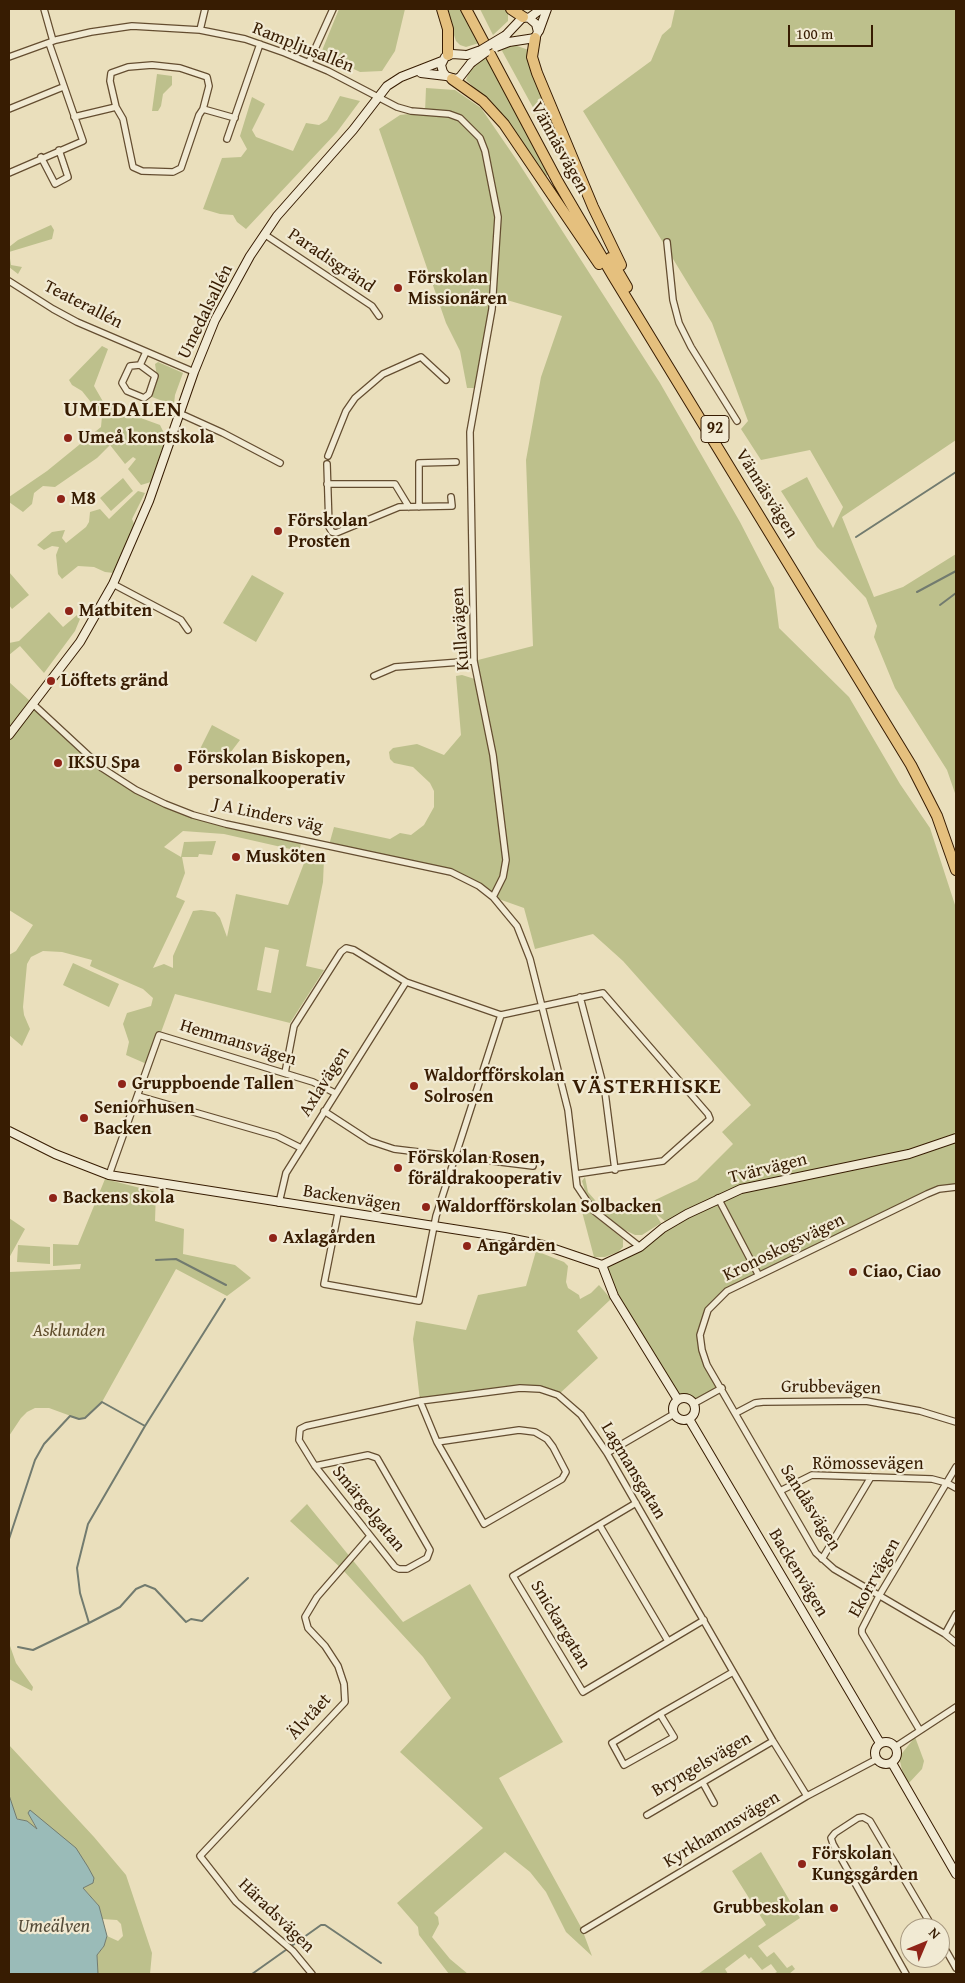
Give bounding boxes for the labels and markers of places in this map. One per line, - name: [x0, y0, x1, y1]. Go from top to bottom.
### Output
- place label: Förskolan Missionären: [408, 267, 507, 310]
- marker: Förskolan Missionären: [392, 282, 404, 294]
- place label: Umeå konstskola: [78, 427, 214, 449]
- marker: Umeå konstskola: [62, 432, 74, 444]
- place label: M8: [71, 488, 96, 510]
- marker: M8: [55, 493, 67, 505]
- place label: Förskolan Prosten: [288, 510, 368, 552]
- marker: Förskolan Prosten: [272, 525, 284, 537]
- place label: Matbiten: [79, 600, 152, 622]
- marker: Matbiten: [63, 605, 75, 617]
- place label: Löftets gränd: [61, 670, 168, 692]
- marker: Löftets gränd: [45, 675, 57, 687]
- place label: Förskolan Biskopen, personalkooperativ: [188, 747, 350, 790]
- place label: IKSU Spa: [68, 752, 140, 774]
- marker: IKSU Spa: [52, 757, 64, 769]
- marker: Förskolan Biskopen, personalkooperativ: [172, 762, 184, 774]
- place label: Musköten: [246, 846, 326, 868]
- marker: Musköten: [230, 851, 242, 863]
- place label: Waldorfförskolan Solrosen: [424, 1065, 565, 1108]
- place label: Gruppboende Tallen: [132, 1073, 294, 1095]
- marker: Gruppboende Tallen: [116, 1078, 128, 1090]
- marker: Waldorfförskolan Solrosen: [408, 1080, 420, 1092]
- place label: Seniorhusen Backen: [94, 1097, 195, 1140]
- marker: Seniorhusen Backen: [78, 1112, 90, 1124]
- place label: Förskolan Rosen, föräldrakooperativ: [408, 1147, 562, 1190]
- marker: Förskolan Rosen, föräldrakooperativ: [392, 1162, 404, 1174]
- place label: Backens skola: [63, 1187, 174, 1209]
- marker: Backens skola: [47, 1192, 59, 1204]
- place label: Waldorfförskolan Solbacken: [436, 1196, 662, 1218]
- marker: Waldorfförskolan Solbacken: [420, 1201, 432, 1213]
- place label: Axlagården: [283, 1227, 375, 1249]
- marker: Axlagården: [267, 1232, 279, 1244]
- place label: Angården: [477, 1235, 556, 1257]
- marker: Angården: [461, 1240, 473, 1252]
- place label: Ciao, Ciao: [863, 1261, 941, 1283]
- marker: Ciao, Ciao: [847, 1266, 859, 1278]
- place label: Förskolan Kungsgården: [812, 1843, 918, 1886]
- marker: Förskolan Kungsgården: [796, 1858, 808, 1870]
- place label: Grubbeskolan: [713, 1897, 824, 1919]
- marker: Grubbeskolan: [828, 1902, 840, 1914]

